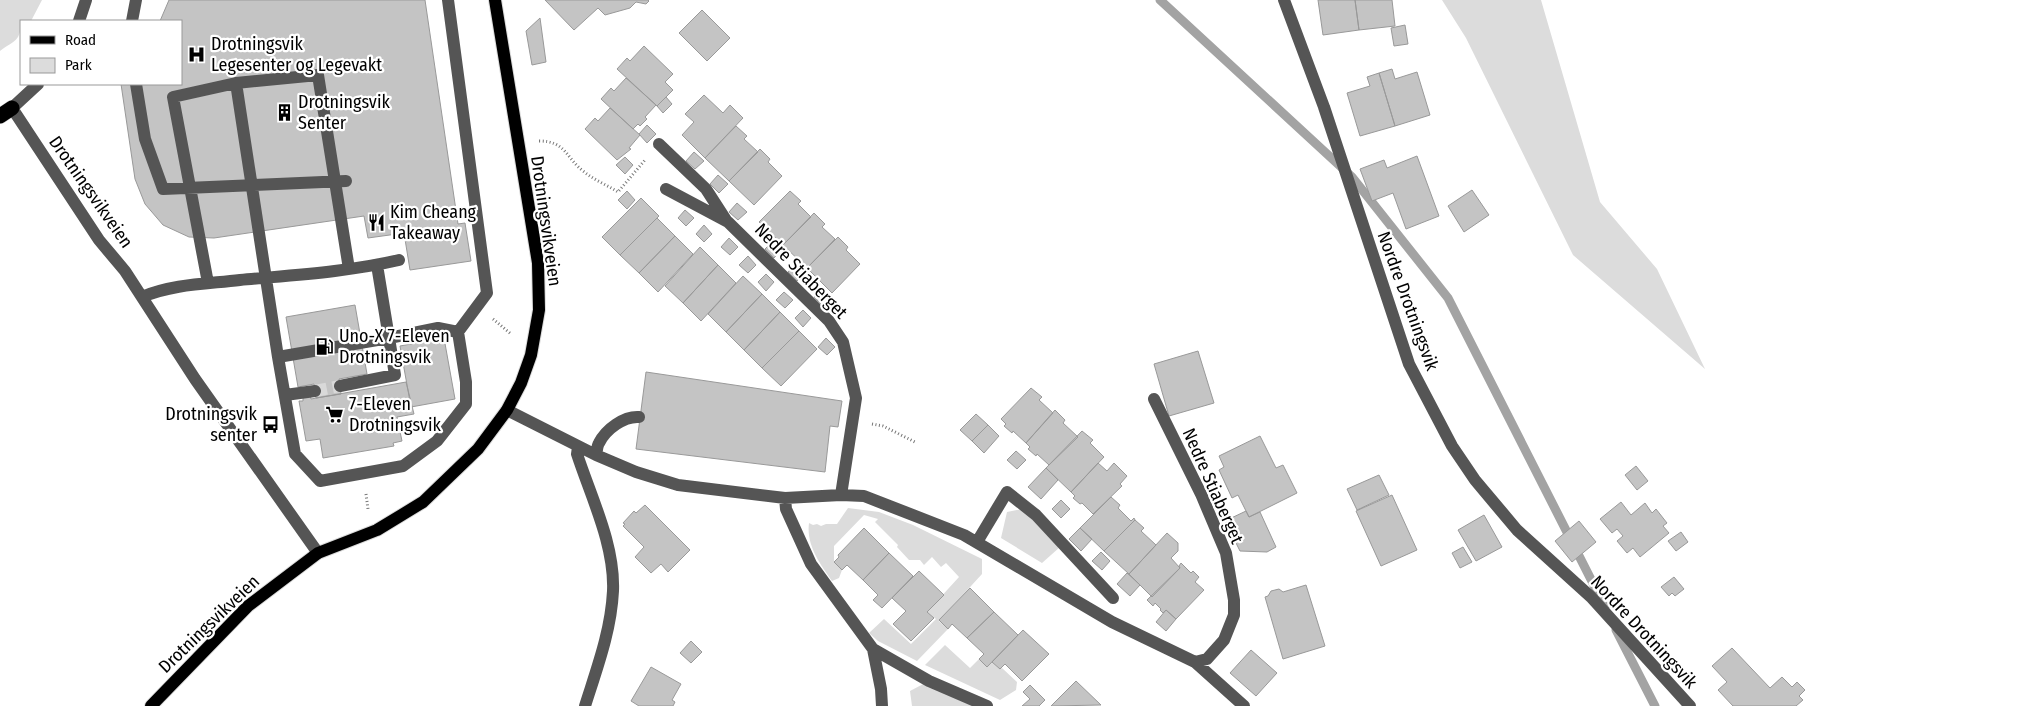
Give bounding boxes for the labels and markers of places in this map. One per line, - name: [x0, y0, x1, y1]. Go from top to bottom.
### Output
- place label: Drotningsvik Legesenter og Legevakt: [211, 33, 382, 76]
- hospital icon: Drotningsvik Legesenter og Legevakt: [187, 44, 207, 64]
- place label: Drotningsvik Senter: [298, 91, 390, 134]
- building icon: Drotningsvik Senter: [274, 102, 294, 122]
- place label: Kim Cheang Takeaway: [390, 201, 477, 244]
- restaurant icon: Kim Cheang Takeaway: [366, 212, 386, 232]
- place label: Uno-X 7-Eleven Drotningsvik: [339, 325, 450, 368]
- fuel station icon: Uno-X 7-Eleven Drotningsvik: [315, 336, 335, 356]
- place label: 7-Eleven Drotningsvik: [349, 393, 441, 436]
- place label: Drotningsvik senter: [165, 403, 258, 446]
- supermarket icon: 7-Eleven Drotningsvik: [325, 404, 345, 424]
- bus stop icon: Drotningsvik senter: [261, 414, 281, 434]

